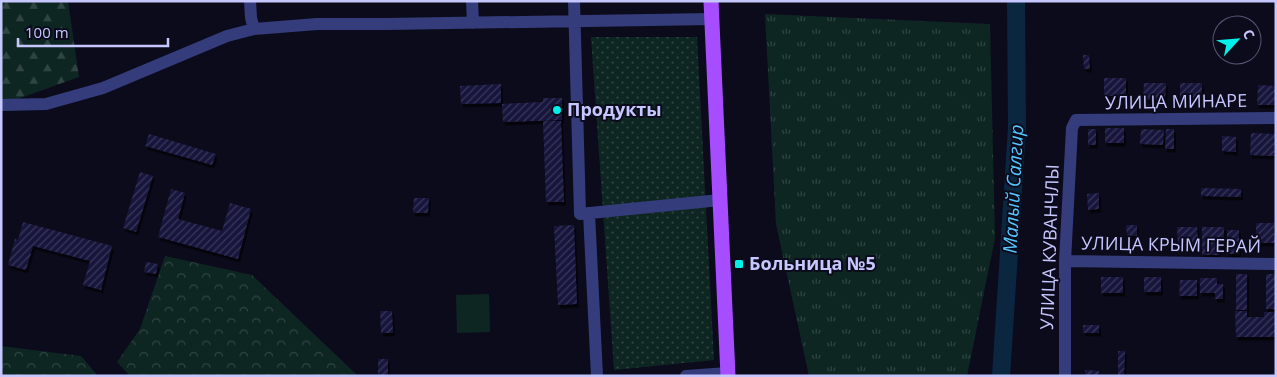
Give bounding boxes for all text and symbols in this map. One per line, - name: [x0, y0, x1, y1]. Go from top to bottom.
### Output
- scale bar: [18, 15, 168, 47]
- north arrow: [1212, 15, 1262, 65]
- text: 100 m: [25, 22, 69, 42]
- text: С: [1239, 26, 1260, 42]
- street label: УЛИЦА МИНАРЕ: [1105, 88, 1247, 114]
- place label: Продукты: [567, 97, 662, 121]
- marker: Продукты: [551, 104, 563, 116]
- water label: Малый Салгир: [997, 124, 1029, 254]
- street label: УЛИЦА КУВАНЧЛЫ: [1034, 164, 1064, 330]
- street label: УЛИЦА КРЫМ ГЕРАЙ: [1081, 230, 1261, 258]
- place label: Больница №5: [749, 251, 876, 275]
- marker: Больница №5: [733, 258, 745, 270]

